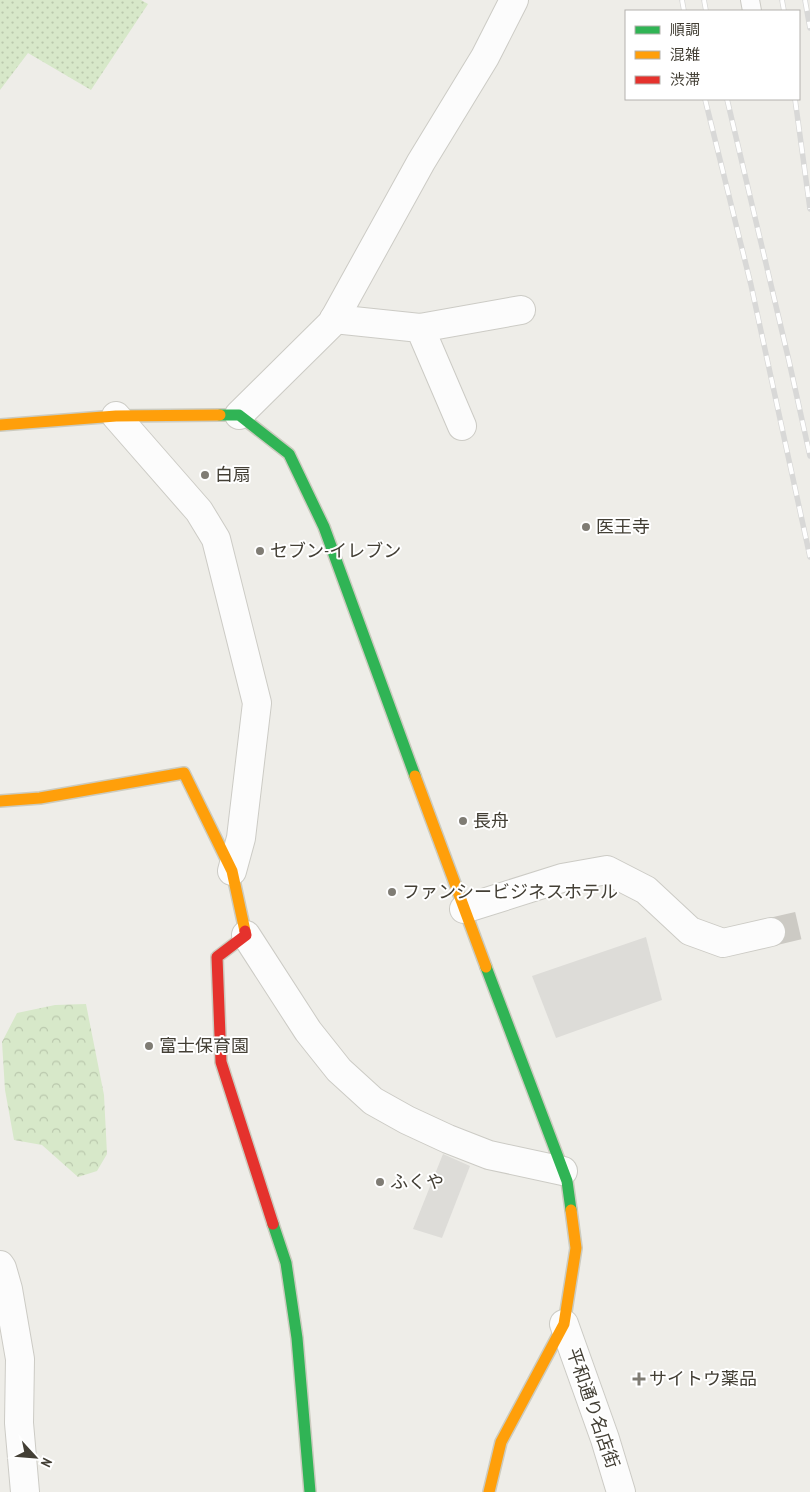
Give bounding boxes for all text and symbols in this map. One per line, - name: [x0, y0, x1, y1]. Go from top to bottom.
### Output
- legend: [625, 10, 800, 100]
- text: 順調: [670, 20, 700, 39]
- text: 混雑: [670, 45, 700, 64]
- text: 渋滞: [670, 70, 700, 89]
- place label: 白扇: [215, 463, 251, 486]
- marker: 白扇: [199, 469, 211, 481]
- place label: 医王寺: [596, 515, 650, 538]
- marker: 医王寺: [580, 521, 592, 533]
- place label: セブン-イレブン: [270, 539, 401, 562]
- marker: セブン-イレブン: [254, 545, 266, 557]
- place label: 長舟: [473, 809, 509, 832]
- marker: 長舟: [457, 815, 469, 827]
- place label: ファンシービジネスホテル: [402, 880, 618, 903]
- marker: ファンシービジネスホテル: [386, 886, 398, 898]
- place label: 富士保育園: [159, 1034, 249, 1057]
- marker: 富士保育園: [143, 1040, 155, 1052]
- place label: ふくや: [390, 1170, 444, 1193]
- marker: ふくや: [374, 1176, 386, 1188]
- street label: 平和通り名店街: [562, 1345, 625, 1471]
- place label: サイトウ薬品: [649, 1367, 757, 1390]
- marker: サイトウ薬品: [633, 1373, 645, 1385]
- north arrow: [10, 1432, 60, 1482]
- text: N: [37, 1455, 56, 1470]

